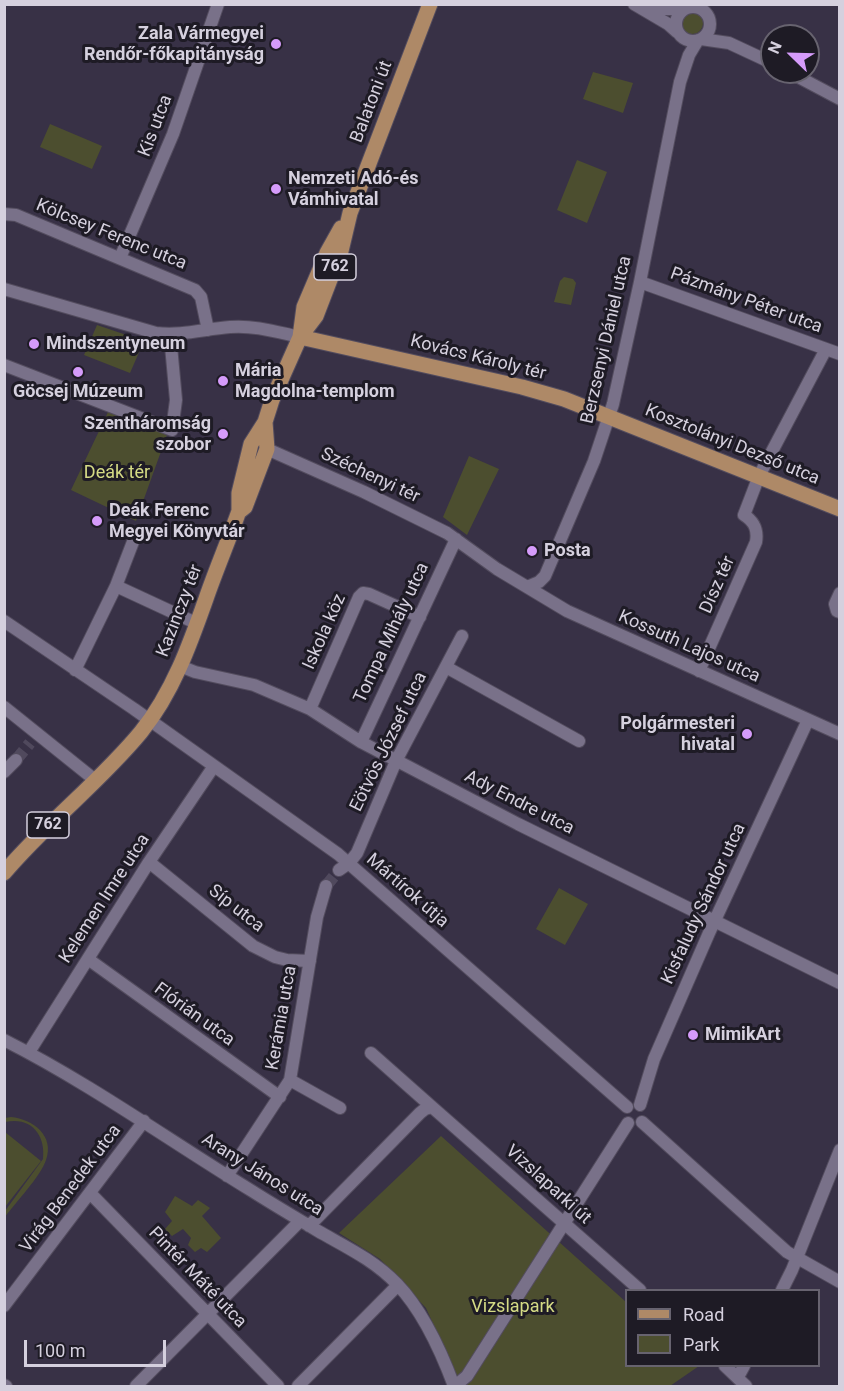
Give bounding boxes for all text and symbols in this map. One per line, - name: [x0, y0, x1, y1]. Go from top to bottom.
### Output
- place label: Zala Vármegyei Rendőr-főkapitányság: [84, 23, 264, 66]
- north arrow: [760, 24, 820, 84]
- marker: Zala Vármegyei Rendőr-főkapitányság: [269, 37, 283, 51]
- text: N: [764, 39, 786, 56]
- street label: Balatoni út: [347, 58, 397, 146]
- street label: Kis utca: [134, 92, 178, 160]
- place label: Nemzeti Adó-és Vámhivatal: [288, 168, 419, 210]
- marker: Nemzeti Adó-és Vámhivatal: [269, 182, 283, 196]
- street label: Kölcsey Ferenc utca: [33, 195, 189, 275]
- road number: 762: [314, 254, 356, 280]
- street label: Berzsenyi Dániel utca: [577, 254, 637, 426]
- street label: Pázmány Péter utca: [667, 263, 825, 339]
- street label: Kovács Károly tér: [408, 331, 548, 385]
- place label: Mindszentyneum: [46, 333, 185, 355]
- marker: Mindszentyneum: [27, 337, 41, 351]
- place label: Mária Magdolna-templom: [235, 360, 395, 403]
- marker: Göcsej Múzeum: [71, 365, 85, 379]
- marker: Mária Magdolna-templom: [216, 374, 230, 388]
- place label: Göcsej Múzeum: [13, 381, 143, 403]
- street label: Kosztolányi Dezső utca: [642, 400, 822, 490]
- place label: Szentháromság szobor: [84, 413, 211, 456]
- marker: Szentháromság szobor: [216, 427, 230, 441]
- street label: Széchenyi tér: [317, 444, 423, 508]
- park label: Deák tér: [84, 462, 150, 484]
- place label: Deák Ferenc Megyei Könyvtár: [109, 500, 245, 542]
- marker: Deák Ferenc Megyei Könyvtár: [90, 514, 104, 528]
- place label: Posta: [544, 540, 591, 562]
- marker: Posta: [525, 544, 539, 558]
- street label: Dísz tér: [696, 553, 740, 617]
- street label: Tompa Mihály utca: [350, 559, 434, 707]
- street label: Kazinczy tér: [153, 562, 207, 660]
- street label: Iskola köz: [299, 591, 351, 673]
- street label: Kossuth Lajos utca: [615, 606, 763, 688]
- street label: Eötvös József utca: [346, 669, 432, 815]
- place label: Polgármesteri hivatal: [620, 713, 735, 756]
- marker: Polgármesteri hivatal: [740, 727, 754, 741]
- street label: Ady Endre utca: [461, 766, 577, 840]
- road number: 762: [27, 812, 69, 838]
- street label: Kisfaludy Sándor utca: [657, 820, 751, 988]
- street label: Kelemen Imre utca: [55, 830, 155, 968]
- street label: Mártírok útja: [361, 849, 453, 933]
- street label: Síp utca: [204, 881, 268, 937]
- street label: Kerámia utca: [262, 964, 302, 1072]
- street label: Flórián utca: [150, 979, 238, 1051]
- place label: MimikArt: [705, 1024, 781, 1046]
- marker: MimikArt: [686, 1028, 700, 1042]
- street label: Virág Benedek utca: [16, 1121, 126, 1257]
- street label: Arany János utca: [197, 1129, 327, 1221]
- street label: Vizslaparki út: [501, 1141, 595, 1229]
- street label: Pintér Máté utca: [143, 1223, 251, 1333]
- legend: [625, 1289, 820, 1367]
- park label: Vizslapark: [471, 1296, 555, 1318]
- text: Road: [683, 1304, 724, 1325]
- scale bar: [27, 1328, 170, 1366]
- text: Park: [683, 1334, 719, 1355]
- text: 100 m: [35, 1340, 86, 1361]

